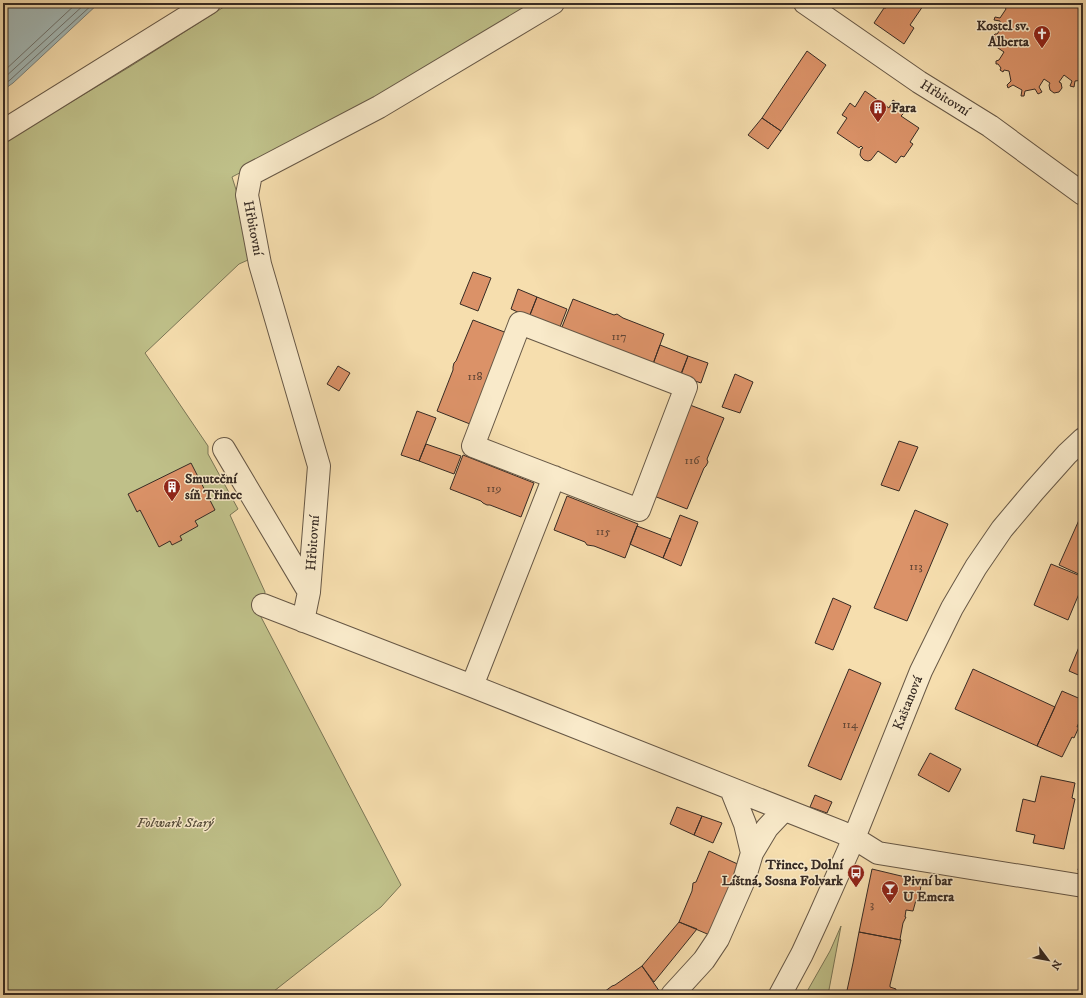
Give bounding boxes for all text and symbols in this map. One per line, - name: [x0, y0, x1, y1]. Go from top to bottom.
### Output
- place label: Kostel sv. Alberta: [977, 17, 1030, 51]
- church icon: Kostel sv. Alberta: [1032, 24, 1052, 49]
- street label: Hřbitovní: [917, 76, 974, 121]
- building icon: Fara: [868, 98, 888, 123]
- place label: Fara: [891, 99, 917, 117]
- street label: Hřbitovní: [239, 199, 267, 258]
- house number: 117: [611, 329, 627, 344]
- house number: 118: [468, 369, 482, 384]
- house number: 116: [684, 453, 700, 468]
- place label: Smuteční síň Třinec: [185, 470, 242, 504]
- building icon: Smuteční síň Třinec: [162, 477, 182, 502]
- house number: 119: [487, 481, 501, 496]
- street label: Hřbitovní: [302, 513, 324, 571]
- house number: 115: [596, 524, 610, 539]
- house number: 113: [909, 559, 923, 574]
- street label: Kaštanová: [889, 673, 927, 733]
- house number: 114: [842, 717, 859, 732]
- park label: Folwark Starý: [137, 814, 215, 832]
- place label: Třinec, Dolní Líštná, Sosna Folvark: [722, 856, 844, 890]
- bus stop icon: Třinec, Dolní Líštná, Sosna Folvark: [846, 863, 866, 888]
- place label: Pivní bar U Emera: [903, 872, 955, 906]
- bar icon: Pivní bar U Emera: [880, 879, 900, 904]
- house number: 3: [870, 897, 874, 912]
- north arrow: [1028, 940, 1068, 980]
- text: N: [1047, 957, 1064, 972]

